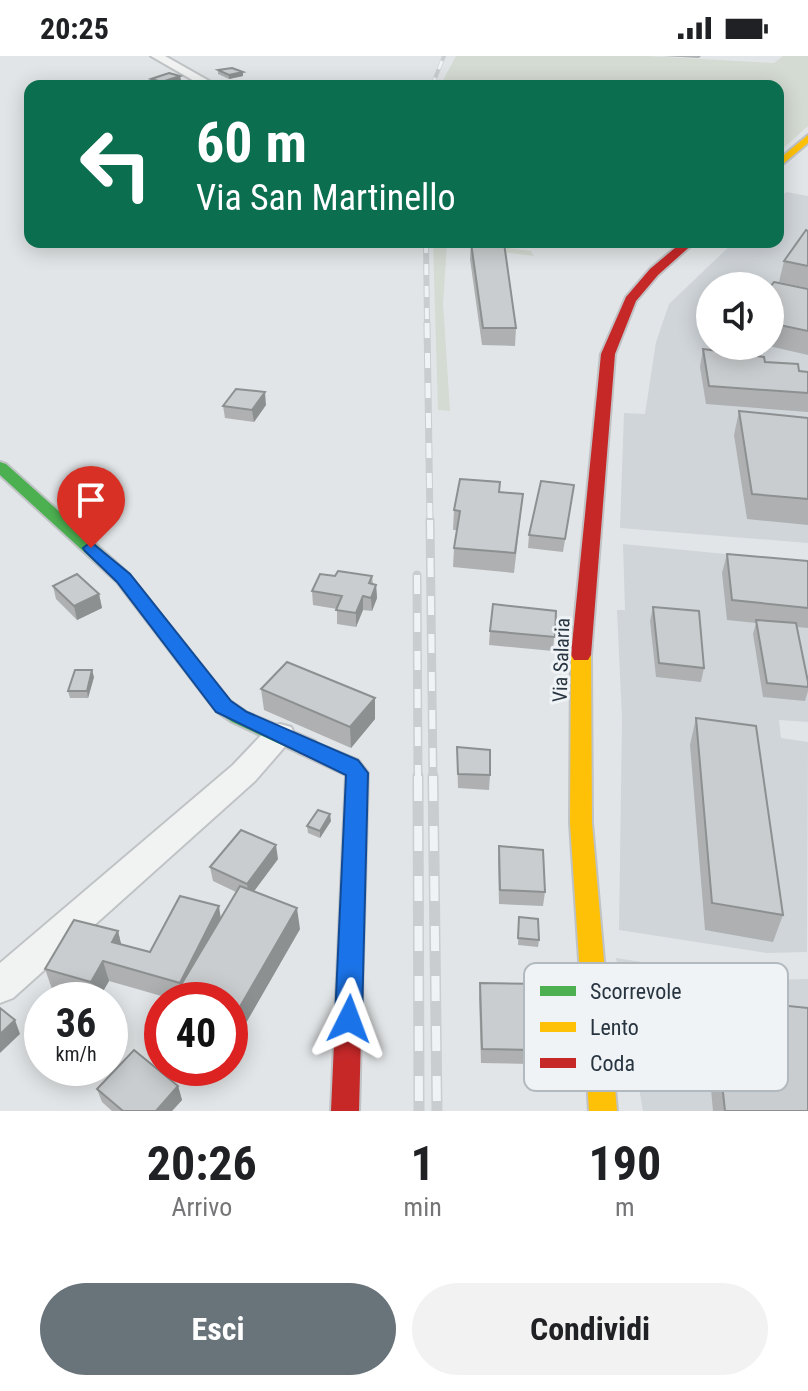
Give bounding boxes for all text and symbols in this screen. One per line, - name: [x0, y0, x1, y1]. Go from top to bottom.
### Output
- text: 20:25: [40, 11, 109, 46]
- text: 60 m: [196, 110, 307, 176]
- icon: left: [64, 112, 168, 216]
- text: Via San Martinello: [196, 177, 456, 219]
- map controls: [696, 272, 784, 360]
- button: sound: [696, 272, 784, 360]
- pin: [57, 466, 125, 548]
- icon: arrive: [69, 478, 113, 522]
- street label: Via Salaria: [548, 617, 574, 703]
- legend: [524, 963, 788, 1091]
- position arrow: [307, 977, 391, 1061]
- text: Scorrevole: [590, 979, 682, 1004]
- speed limit sign: 40: [144, 982, 248, 1086]
- text: 36: [56, 1000, 96, 1047]
- text: Lento: [590, 1015, 639, 1040]
- text: km/h: [55, 1042, 97, 1066]
- text: Coda: [590, 1051, 635, 1076]
- text: 20:26: [147, 1135, 257, 1192]
- text: 1: [411, 1135, 435, 1192]
- text: 190: [588, 1135, 661, 1192]
- text: Arrivo: [171, 1192, 232, 1222]
- text: min: [404, 1192, 442, 1222]
- text: m: [615, 1192, 635, 1222]
- button: Esci: [40, 1283, 396, 1375]
- button: Condividi: [412, 1283, 768, 1375]

